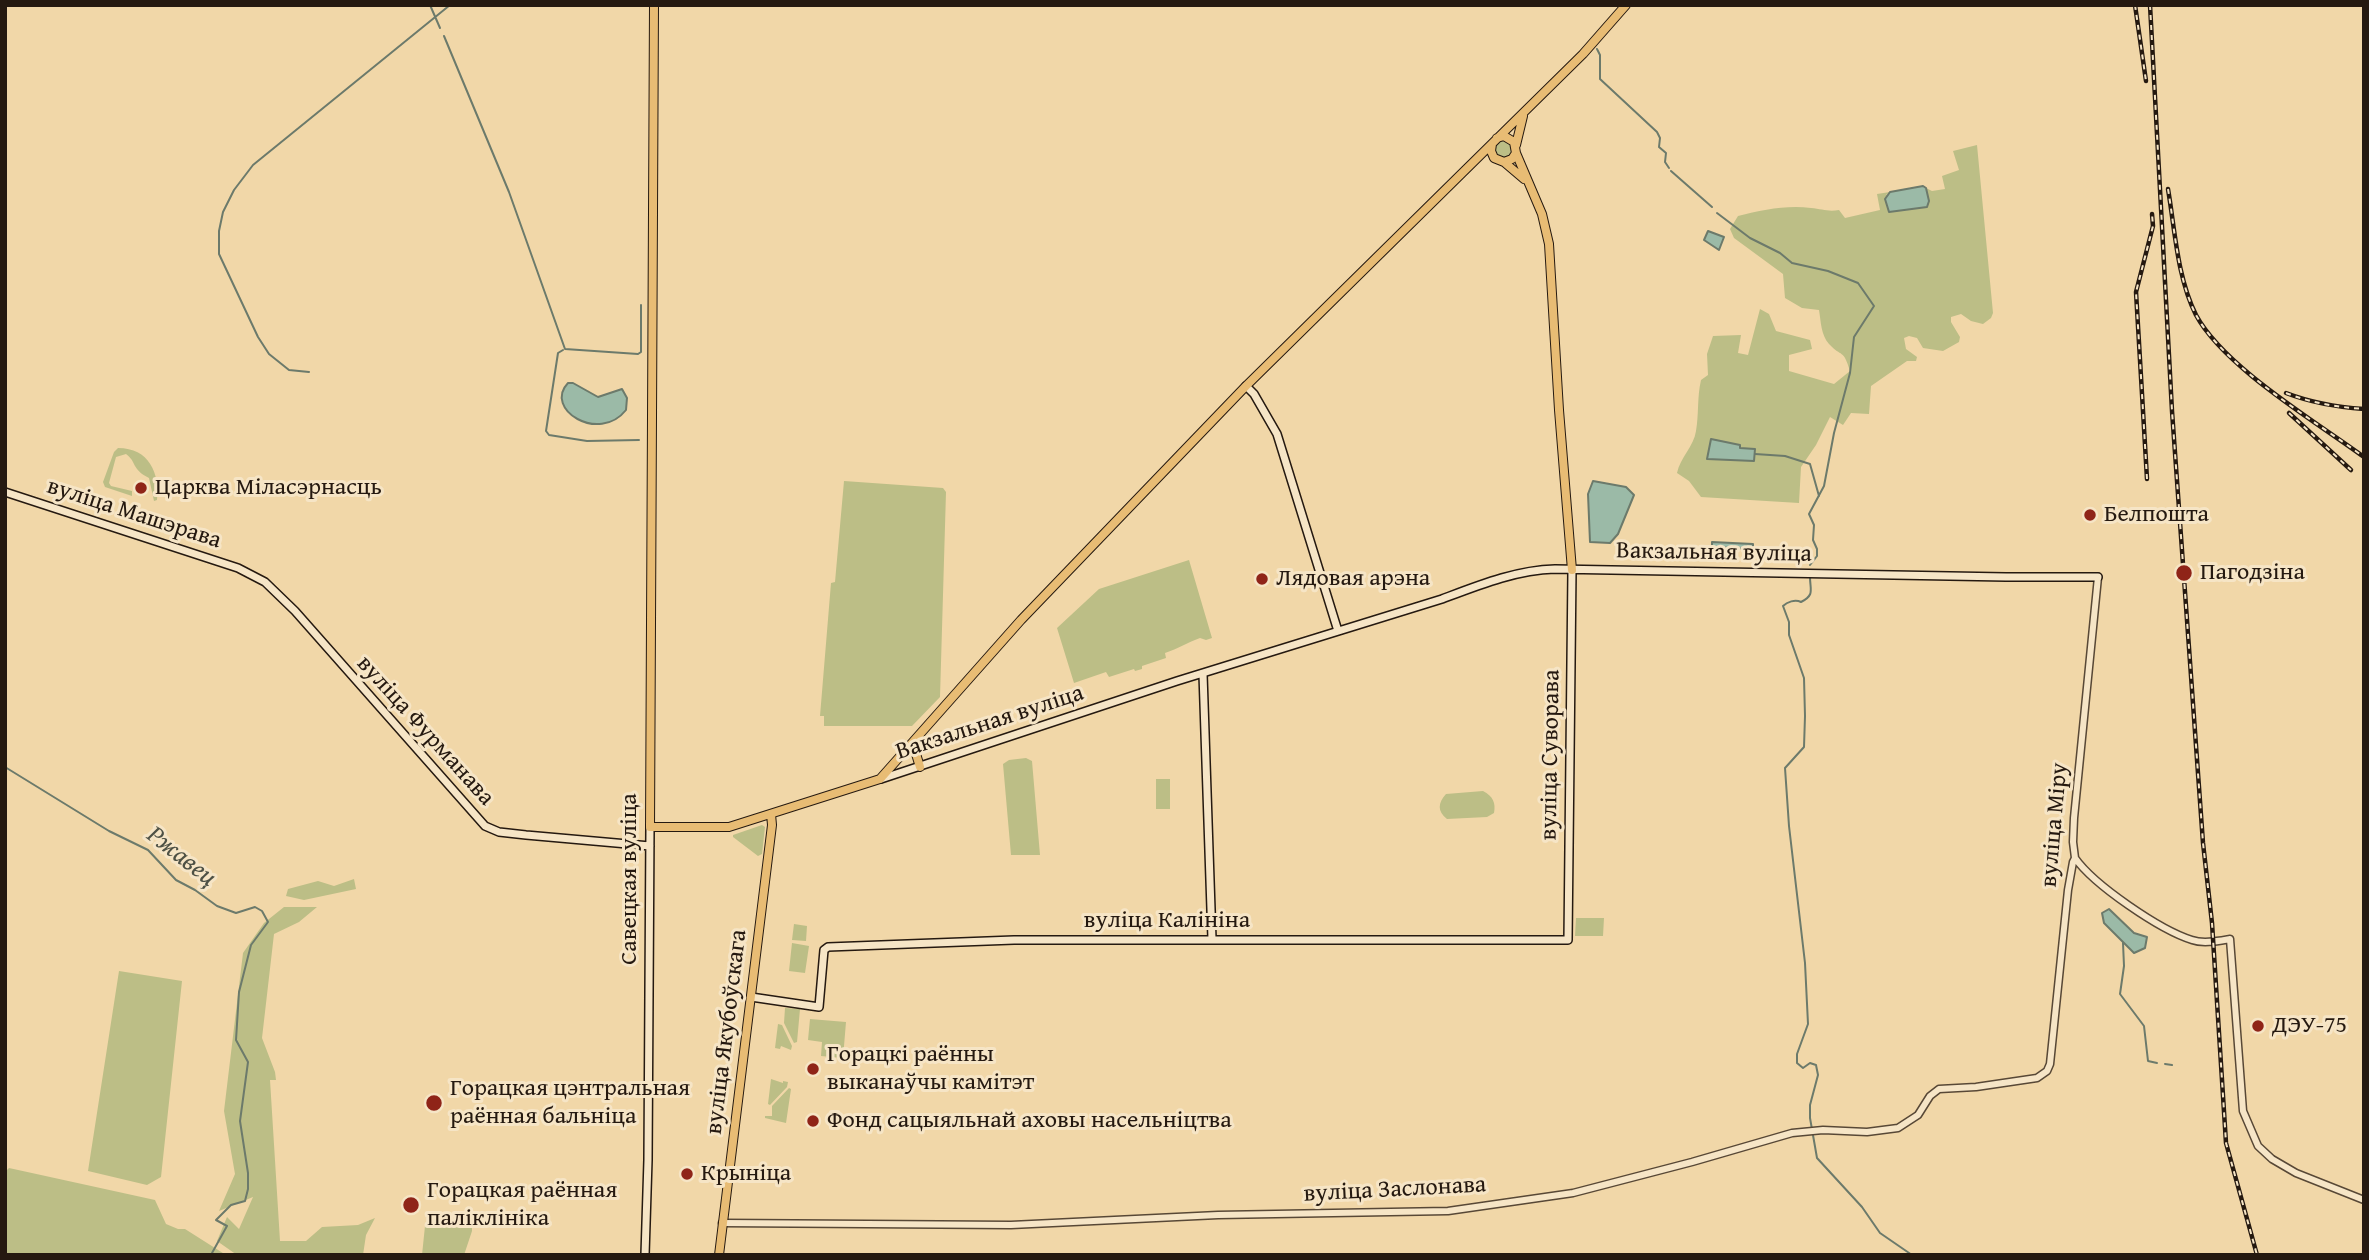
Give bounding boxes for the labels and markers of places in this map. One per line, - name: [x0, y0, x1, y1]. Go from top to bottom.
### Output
- place label: Царква Міласэрнасць: [155, 474, 382, 502]
- marker: Царква Міласэрнасць: [133, 480, 149, 496]
- place label: Белпошта: [2104, 501, 2209, 529]
- marker: Белпошта: [2082, 507, 2098, 523]
- place label: Пагодзіна: [2200, 559, 2305, 587]
- marker: Пагодзіна: [2174, 563, 2194, 583]
- place label: Лядовая арэна: [1276, 565, 1430, 593]
- marker: Лядовая арэна: [1254, 571, 1270, 587]
- place label: ДЭУ-75: [2272, 1012, 2347, 1040]
- marker: ДЭУ-75: [2250, 1018, 2266, 1034]
- place label: Горацкі раённы выканаўчы камітэт: [827, 1041, 1034, 1097]
- marker: Горацкі раённы выканаўчы камітэт: [805, 1061, 821, 1077]
- place label: Горацкая цэнтральная раённая бальніца: [450, 1075, 690, 1131]
- marker: Горацкая цэнтральная раённая бальніца: [424, 1093, 444, 1113]
- place label: Фонд сацыяльнай аховы насельніцтва: [827, 1107, 1232, 1135]
- marker: Фонд сацыяльнай аховы насельніцтва: [805, 1113, 821, 1129]
- place label: Крыніца: [701, 1160, 791, 1188]
- marker: Крыніца: [679, 1166, 695, 1182]
- place label: Горацкая раённая паліклініка: [427, 1177, 617, 1233]
- marker: Горацкая раённая паліклініка: [401, 1195, 421, 1215]

